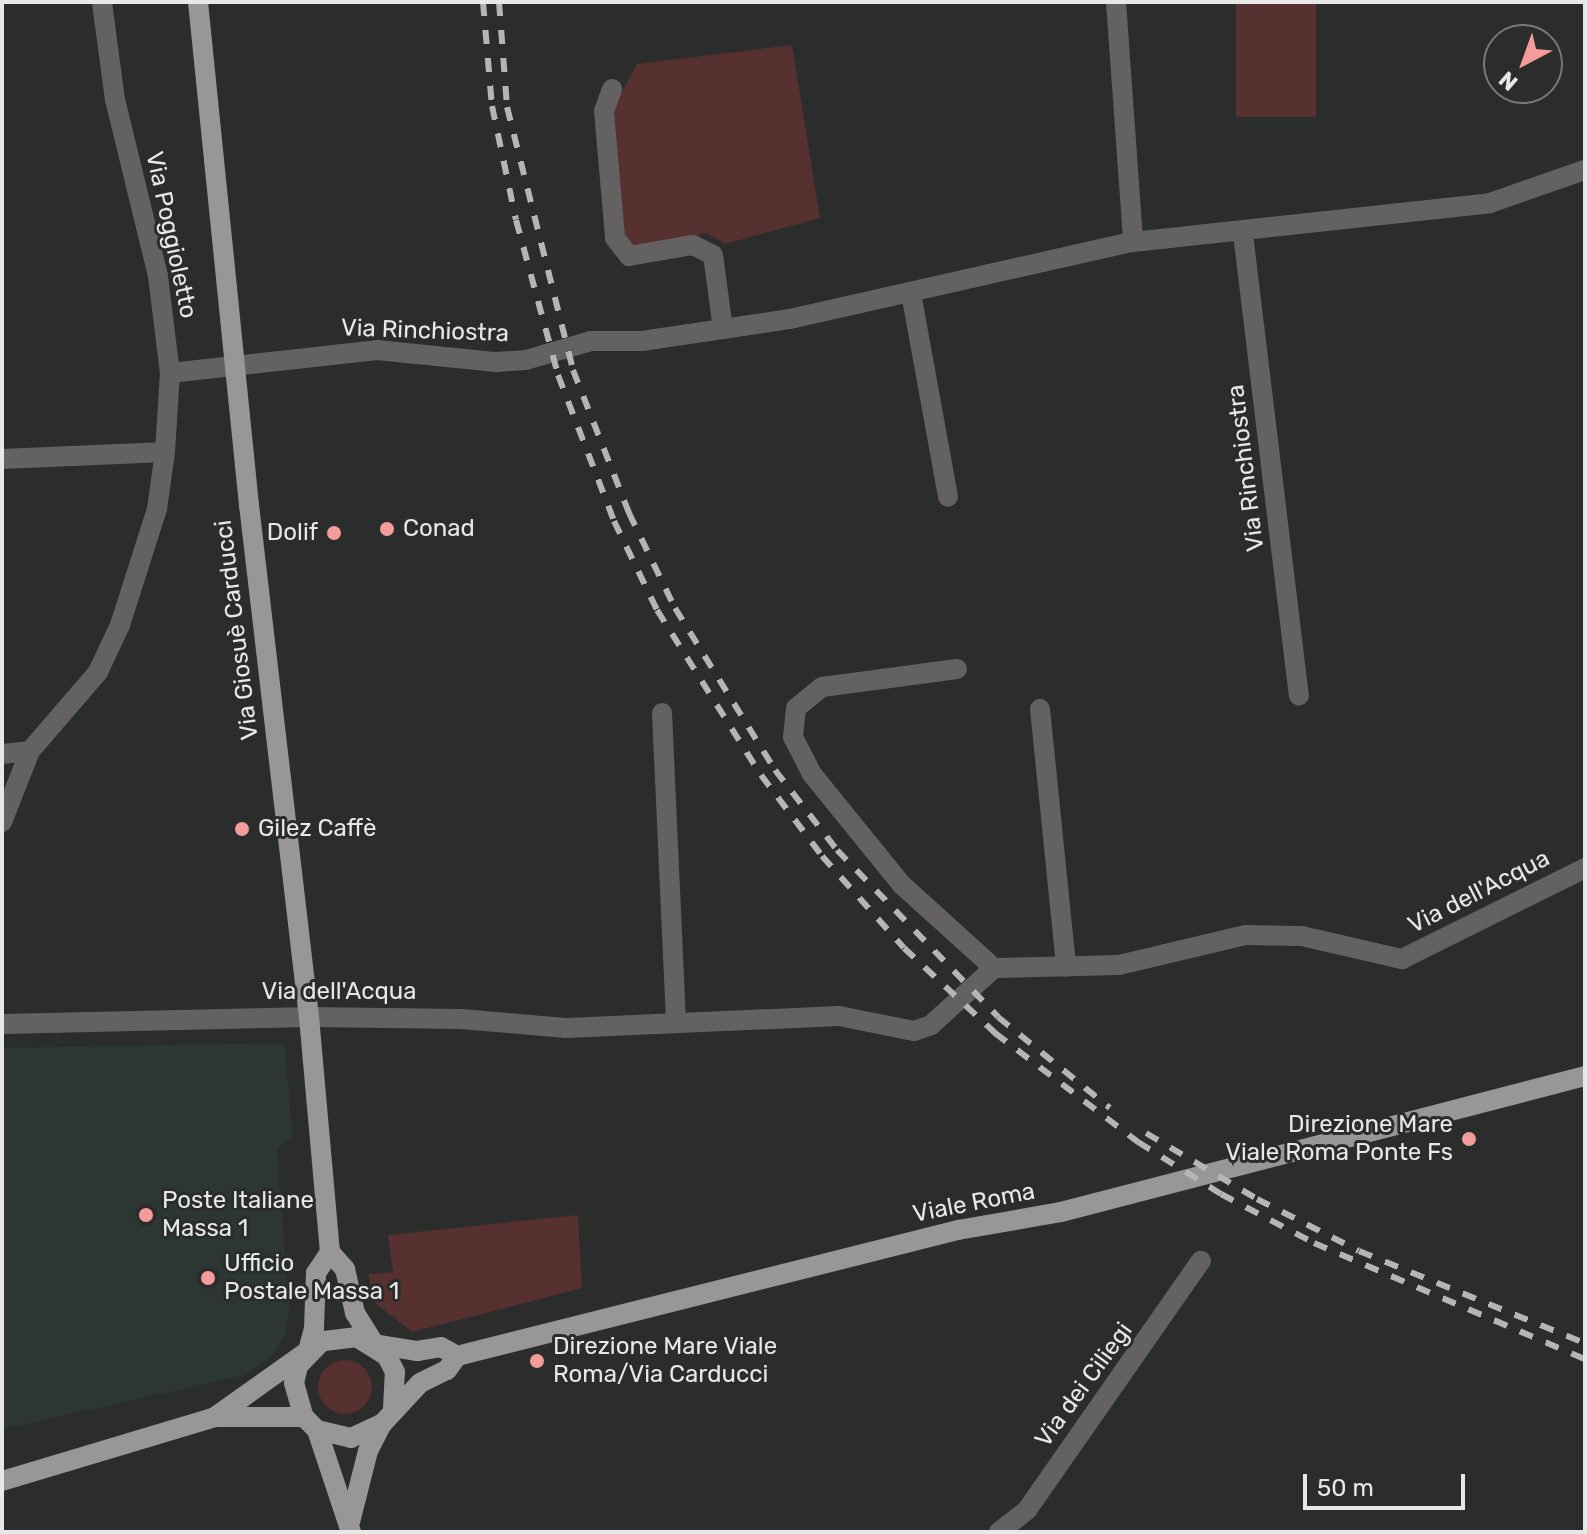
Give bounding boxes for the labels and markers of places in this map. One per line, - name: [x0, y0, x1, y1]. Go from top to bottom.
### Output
- place label: Conad: [403, 515, 475, 543]
- place label: Dolif: [267, 519, 318, 547]
- marker: Conad: [378, 520, 396, 538]
- marker: Dolif: [325, 524, 343, 542]
- place label: Gilez Caffè: [258, 815, 376, 843]
- marker: Gilez Caffè: [233, 820, 251, 838]
- place label: Direzione Mare Viale Roma Ponte Fs: [1225, 1111, 1453, 1167]
- marker: Direzione Mare Viale Roma Ponte Fs: [1460, 1130, 1478, 1148]
- place label: Poste Italiane Massa 1: [162, 1187, 314, 1243]
- marker: Poste Italiane Massa 1: [137, 1206, 155, 1224]
- place label: Ufficio Postale Massa 1: [224, 1250, 399, 1306]
- marker: Ufficio Postale Massa 1: [199, 1269, 217, 1287]
- place label: Direzione Mare Viale Roma/Via Carducci: [553, 1333, 778, 1389]
- marker: Direzione Mare Viale Roma/Via Carducci: [528, 1352, 546, 1370]

